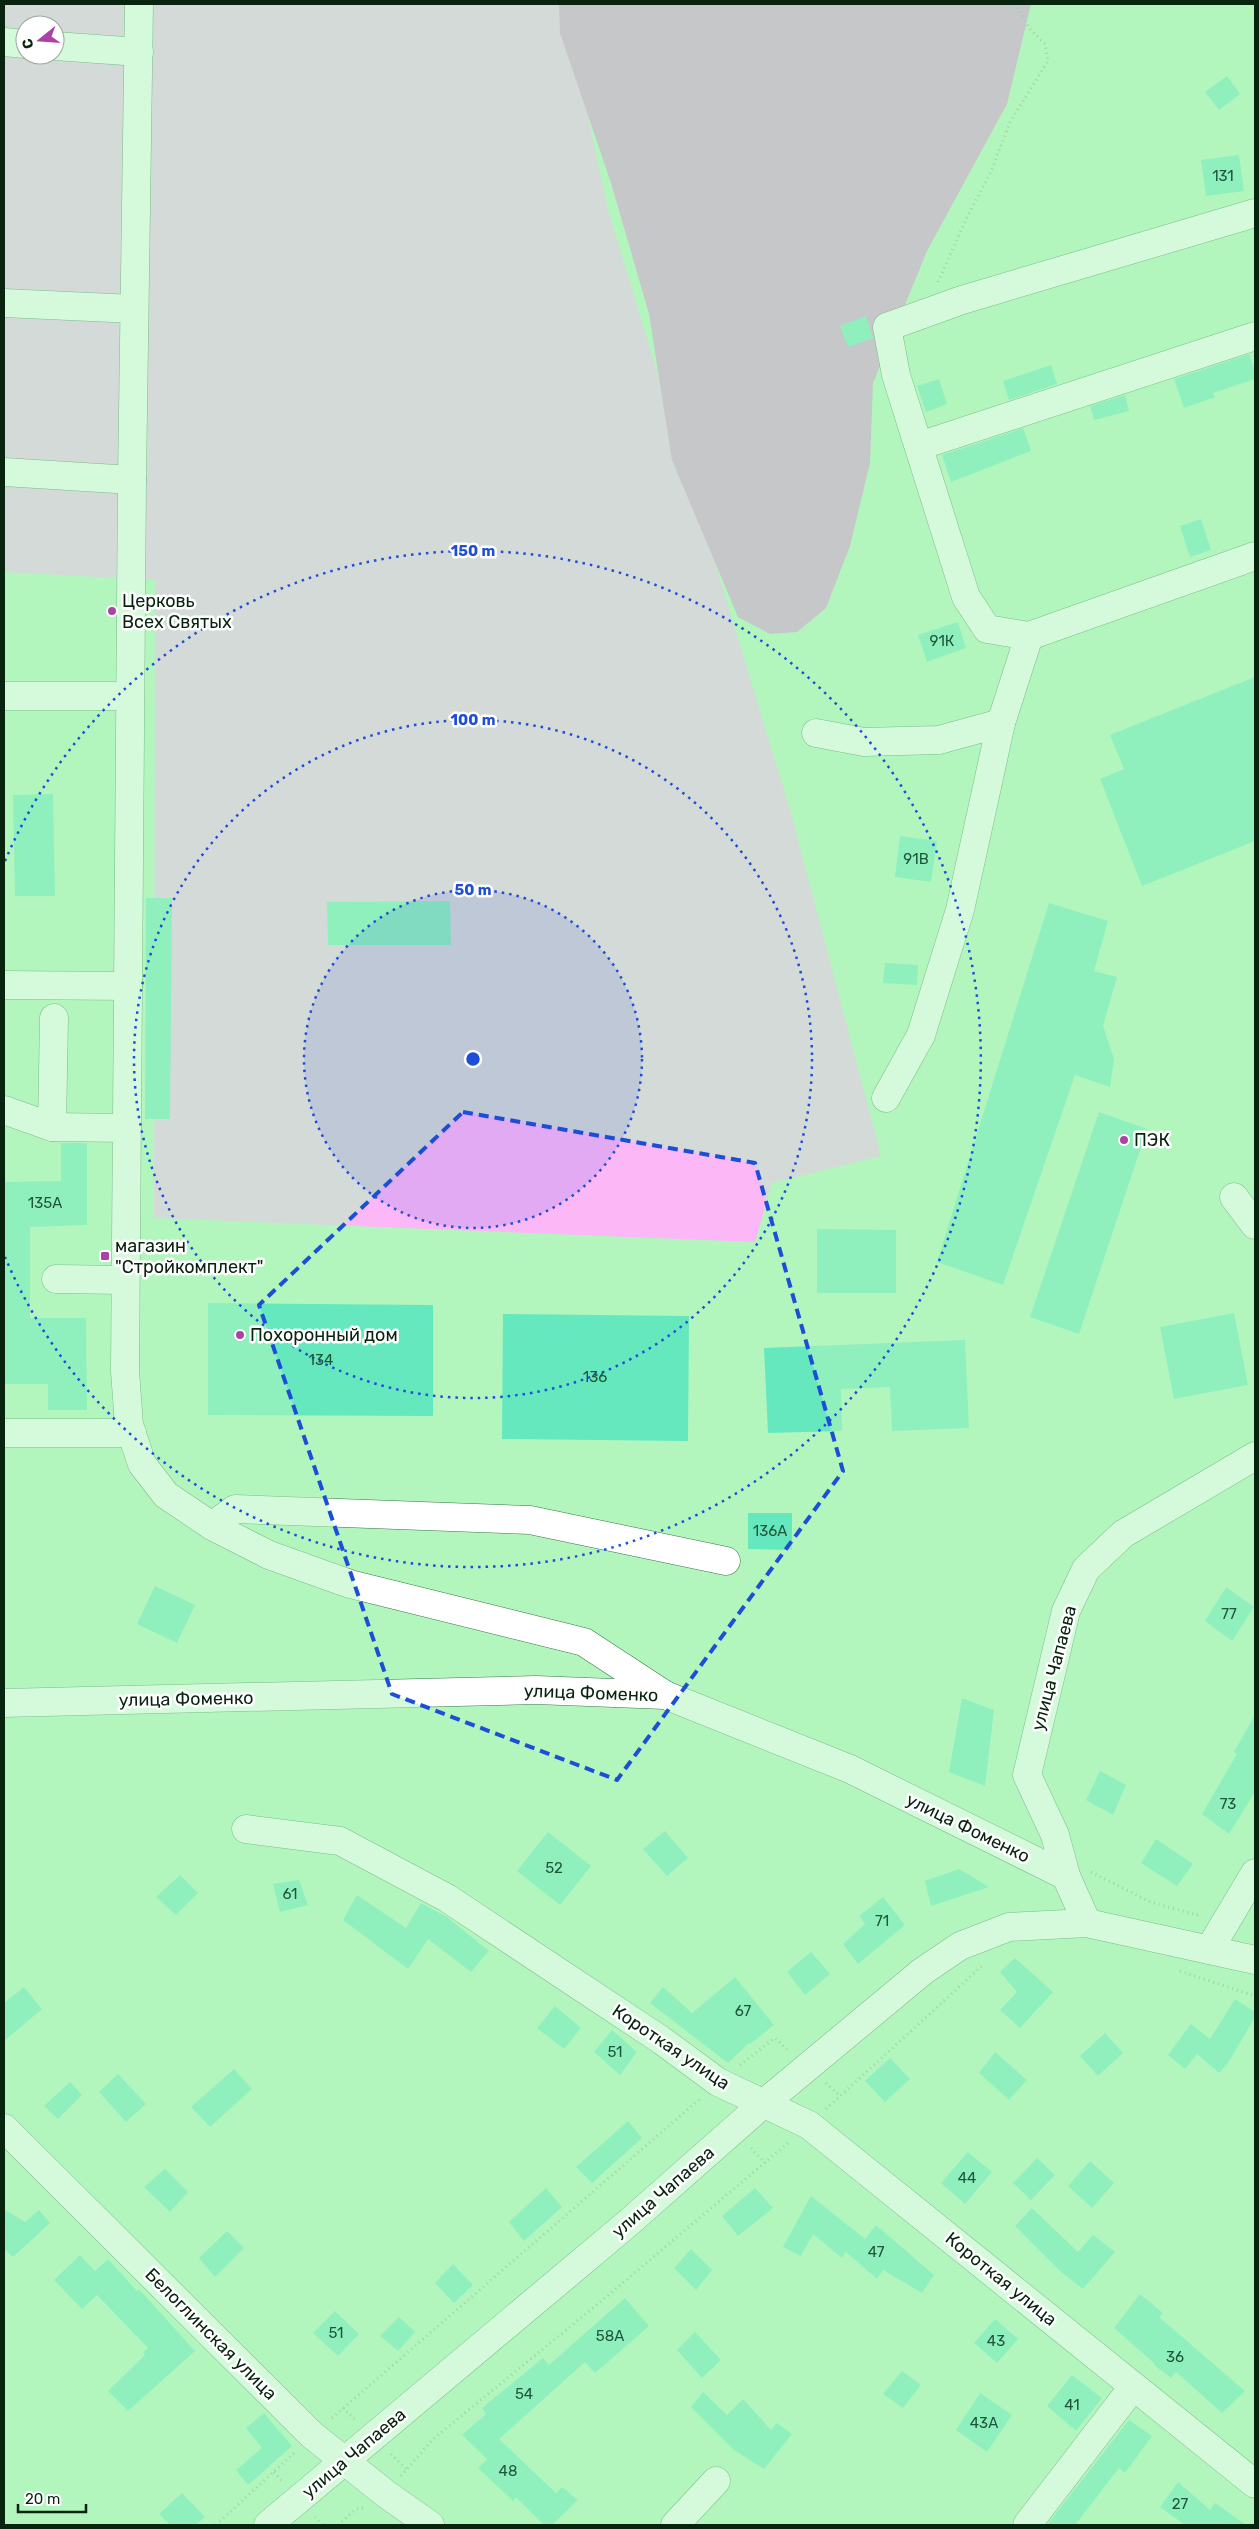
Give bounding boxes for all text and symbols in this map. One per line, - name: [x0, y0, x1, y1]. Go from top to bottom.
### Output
- north arrow: [15, 15, 65, 65]
- text: С: [18, 36, 38, 51]
- house number: 131: [1212, 167, 1234, 185]
- text: 150 m: [451, 542, 495, 560]
- place label: Церковь Всех Святых: [122, 590, 232, 633]
- marker: Церковь Всех Святых: [106, 605, 118, 617]
- house number: 91К: [930, 632, 955, 650]
- text: 100 m: [451, 711, 495, 729]
- house number: 91В: [903, 850, 929, 868]
- text: 50 m: [455, 881, 491, 899]
- centre of rings: [464, 1050, 482, 1068]
- place label: ПЭК: [1134, 1129, 1170, 1151]
- marker: ПЭК: [1118, 1134, 1130, 1146]
- house number: 135А: [28, 1194, 62, 1212]
- place label: магазин "Стройкомплект": [115, 1235, 264, 1278]
- marker: магазин "Стройкомплект": [99, 1250, 111, 1262]
- place label: Похоронный дом: [250, 1324, 398, 1346]
- marker: Похоронный дом: [234, 1329, 246, 1341]
- house number: 134: [309, 1351, 333, 1369]
- house number: 136: [583, 1368, 607, 1386]
- house number: 136А: [753, 1522, 787, 1540]
- street label: улица Чапаева: [1027, 1603, 1081, 1733]
- house number: 77: [1221, 1605, 1237, 1623]
- street label: улица Фоменко: [523, 1680, 659, 1706]
- street label: улица Фоменко: [118, 1687, 254, 1711]
- street label: улица Фоменко: [903, 1789, 1033, 1867]
- house number: 73: [1220, 1795, 1236, 1813]
- house number: 52: [545, 1859, 563, 1877]
- house number: 61: [282, 1885, 298, 1903]
- house number: 71: [875, 1912, 889, 1930]
- street label: Короткая улица: [608, 2000, 734, 2094]
- house number: 67: [735, 2002, 751, 2020]
- house number: 51: [607, 2043, 623, 2061]
- street label: улица Чапаева: [607, 2142, 719, 2242]
- house number: 44: [958, 2169, 976, 2187]
- street label: Короткая улица: [941, 2227, 1061, 2331]
- house number: 47: [868, 2243, 885, 2261]
- street label: Белоглинская улица: [140, 2263, 282, 2405]
- house number: 51: [328, 2324, 344, 2342]
- house number: 58А: [596, 2327, 624, 2345]
- house number: 43: [987, 2332, 1005, 2350]
- house number: 36: [1166, 2348, 1184, 2366]
- house number: 54: [515, 2385, 533, 2403]
- house number: 41: [1064, 2396, 1080, 2414]
- street label: улица Чапаева: [298, 2403, 410, 2503]
- house number: 43А: [970, 2414, 998, 2432]
- house number: 48: [499, 2462, 517, 2480]
- scale bar: [18, 2482, 85, 2514]
- text: 20 m: [25, 2490, 60, 2508]
- house number: 27: [1172, 2495, 1189, 2513]

